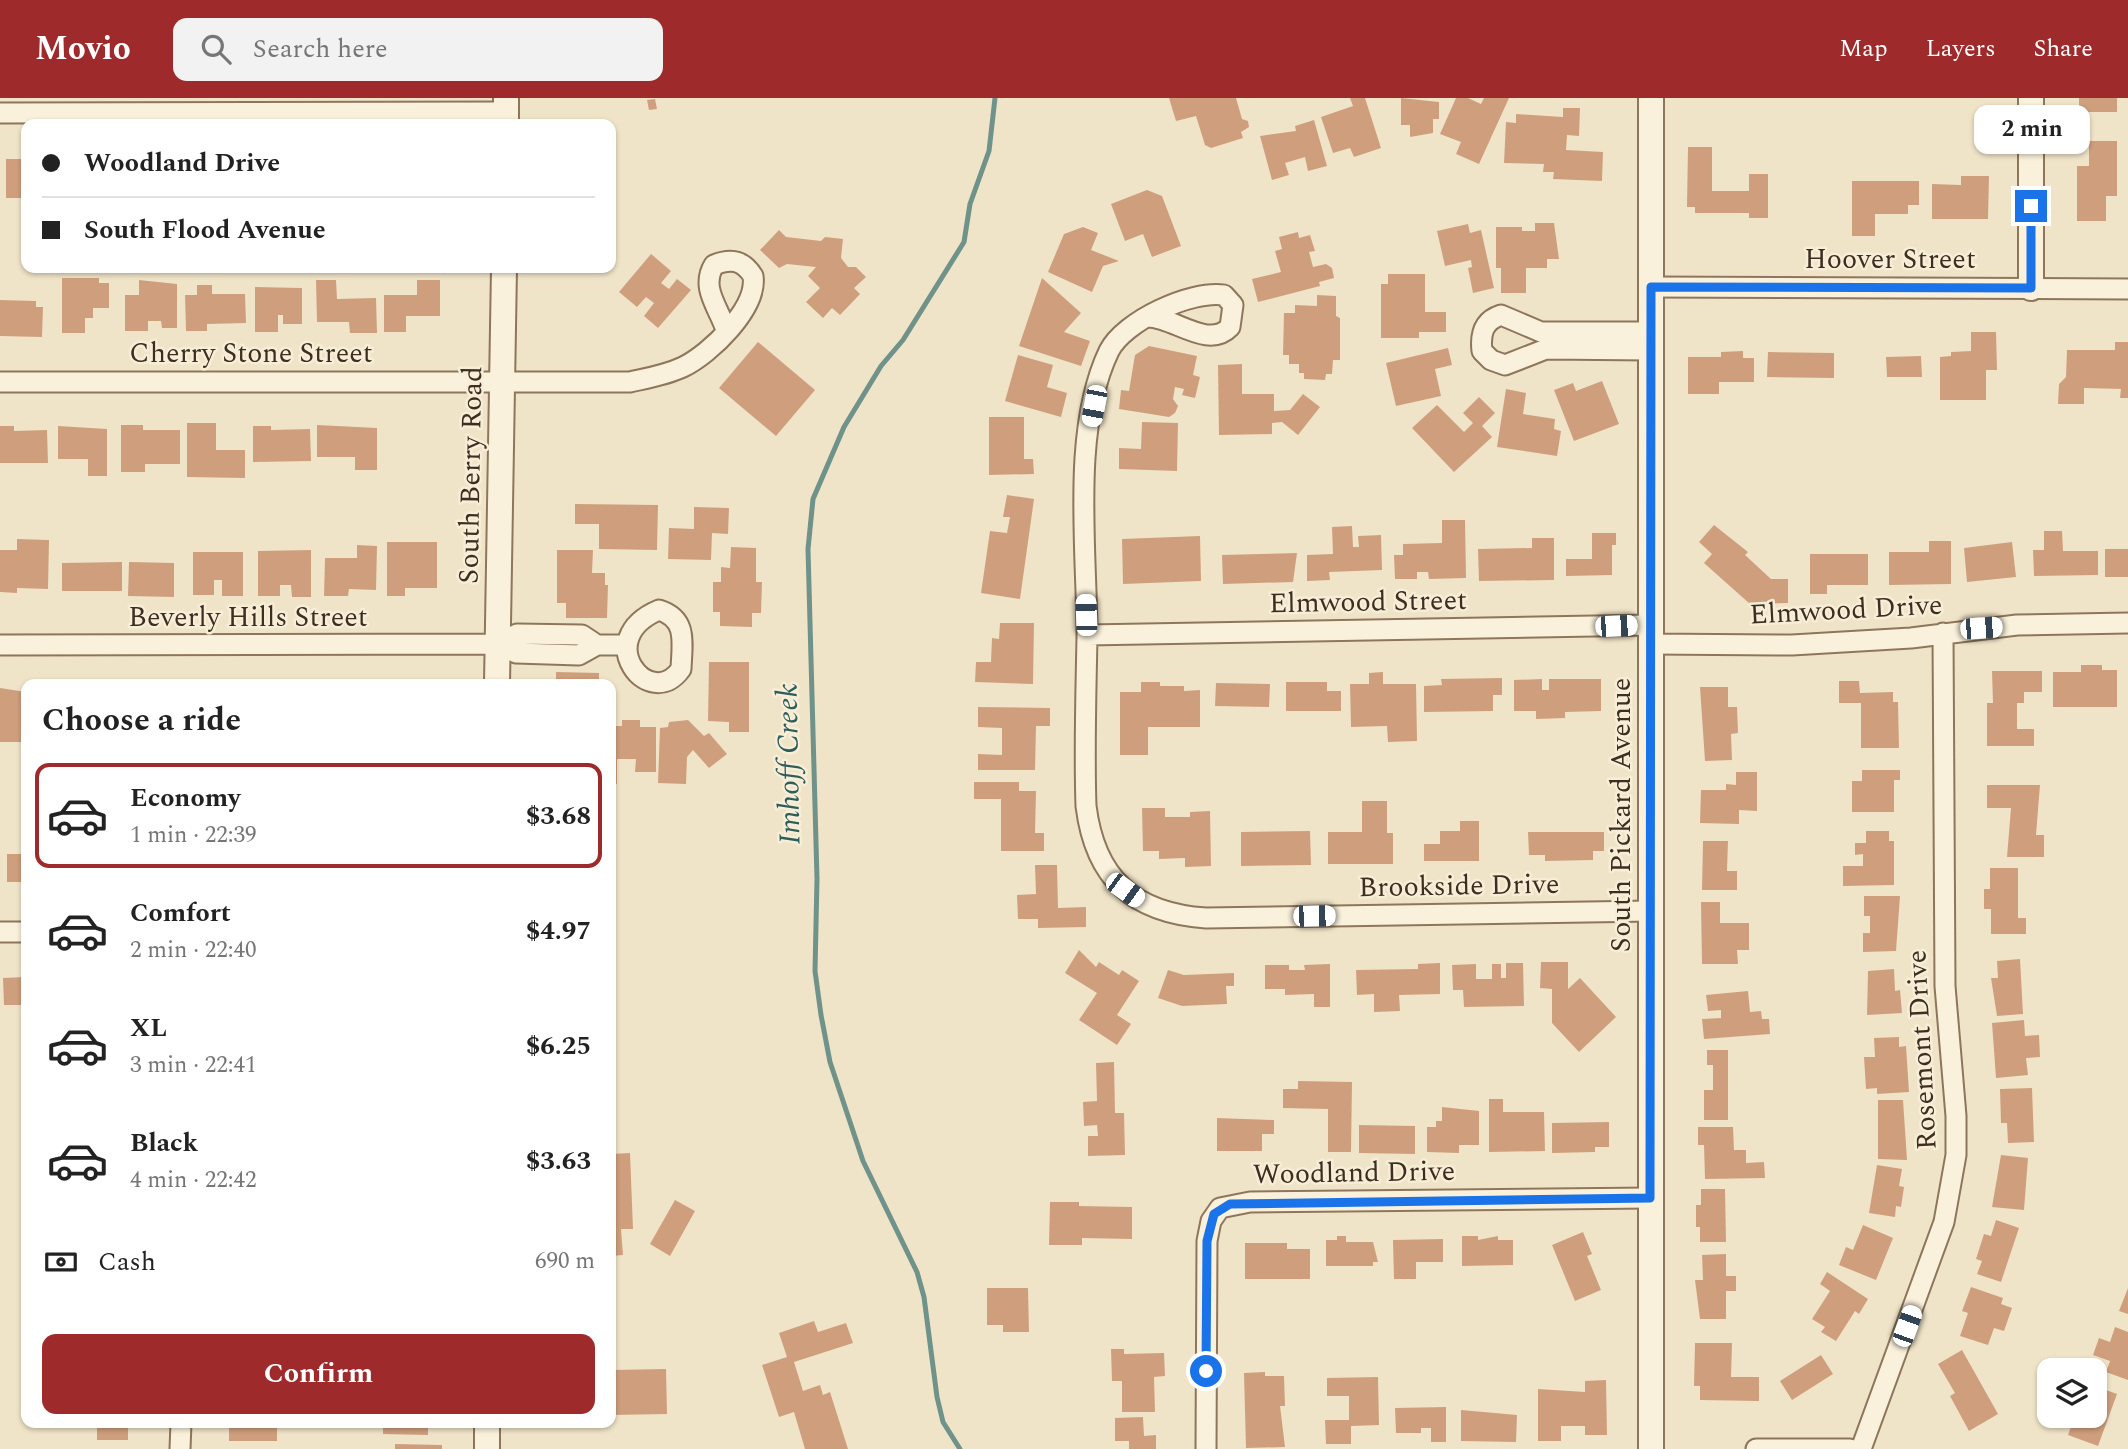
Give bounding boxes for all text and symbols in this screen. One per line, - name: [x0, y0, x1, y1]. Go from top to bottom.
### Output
- search box: [173, 18, 663, 81]
- text: Movio: [35, 24, 131, 74]
- text: Search here: [253, 29, 388, 69]
- icon: search: [197, 30, 235, 68]
- text: Map: [1839, 31, 1888, 67]
- text: Layers: [1926, 31, 1996, 67]
- text: Share: [2034, 31, 2093, 67]
- callout: 2 min: [1973, 105, 2089, 154]
- text: 2 min: [2001, 112, 2063, 147]
- text: Woodland Drive: [84, 143, 280, 183]
- route end: [2015, 190, 2047, 222]
- text: South Flood Avenue: [84, 210, 326, 250]
- street label: Hoover Street: [1804, 238, 1976, 281]
- street label: Cherry Stone Street: [129, 332, 373, 375]
- street label: South Berry Road: [448, 366, 494, 584]
- car: [1080, 383, 1109, 429]
- street label: Elmwood Street: [1269, 579, 1467, 625]
- street label: Elmwood Drive: [1748, 583, 1944, 637]
- car: [1075, 594, 1098, 636]
- street label: Beverly Hills Street: [128, 596, 368, 639]
- car: [1595, 615, 1638, 637]
- car: [1960, 616, 2003, 640]
- street label: South Pickard Avenue: [1600, 678, 1643, 952]
- water label: Imhoff Creek: [765, 683, 813, 845]
- text: Choose a ride: [42, 696, 241, 745]
- text: Economy: [130, 778, 240, 818]
- icon: car: [46, 784, 109, 847]
- text: $3.68: [526, 796, 591, 836]
- text: 1 min · 22:39: [130, 818, 257, 853]
- street label: Brookside Drive: [1358, 863, 1560, 909]
- car: [1102, 869, 1149, 911]
- text: Comfort: [130, 893, 231, 933]
- icon: car: [46, 899, 109, 962]
- car: [1293, 905, 1336, 927]
- text: $4.97: [526, 911, 591, 951]
- text: 2 min · 22:40: [130, 933, 257, 968]
- street label: Rosemont Drive: [1895, 949, 1949, 1151]
- text: XL: [130, 1008, 167, 1048]
- icon: car: [46, 1014, 109, 1077]
- text: $6.25: [526, 1026, 591, 1066]
- text: 3 min · 22:41: [130, 1048, 257, 1083]
- text: Black: [130, 1123, 198, 1163]
- icon: car: [46, 1129, 109, 1192]
- text: $3.63: [526, 1141, 591, 1181]
- street label: Woodland Drive: [1252, 1150, 1456, 1196]
- text: 4 min · 22:42: [130, 1163, 257, 1198]
- text: Cash: [98, 1242, 156, 1282]
- icon: cash: [42, 1243, 80, 1281]
- text: 690 m: [535, 1244, 595, 1279]
- car: [1890, 1303, 1925, 1349]
- button: Confirm: [42, 1334, 595, 1414]
- route start: [1190, 1355, 1222, 1387]
- map controls: [2037, 1358, 2107, 1428]
- button: layers: [2037, 1358, 2107, 1428]

